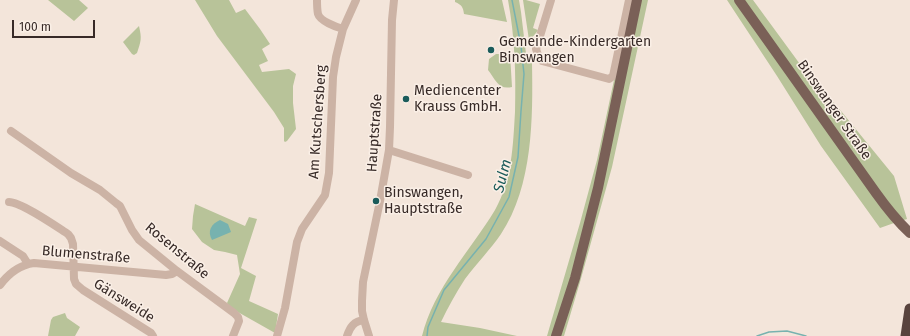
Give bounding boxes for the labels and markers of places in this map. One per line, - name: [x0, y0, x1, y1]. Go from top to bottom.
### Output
- place label: Gemeinde-Kindergarten Binswangen: [499, 34, 651, 66]
- marker: Gemeinde-Kindergarten Binswangen: [486, 45, 496, 55]
- place label: Mediencenter Krauss GmbH.: [414, 83, 502, 116]
- marker: Mediencenter Krauss GmbH.: [401, 94, 411, 104]
- place label: Binswangen, Hauptstraße: [384, 185, 463, 218]
- marker: Binswangen, Hauptstraße: [371, 196, 381, 206]

